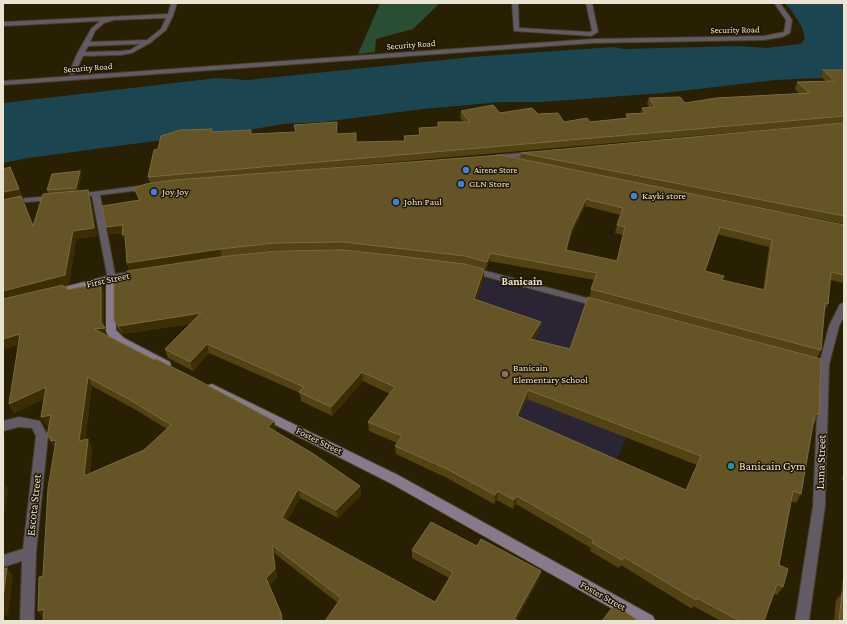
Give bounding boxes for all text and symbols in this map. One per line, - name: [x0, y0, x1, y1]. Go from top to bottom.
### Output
- street label: Security Road: [710, 24, 760, 36]
- street label: Security Road: [386, 38, 436, 52]
- street label: Security Road: [63, 61, 113, 75]
- marker: Airene Store: [461, 165, 471, 175]
- place label: Airene Store: [474, 165, 517, 175]
- place label: GLN Store: [469, 178, 509, 190]
- marker: GLN Store: [456, 179, 466, 189]
- place label: Joy Joy: [162, 186, 189, 198]
- marker: Joy Joy: [149, 187, 159, 197]
- place label: Kayki store: [642, 190, 686, 202]
- marker: Kayki store: [629, 191, 639, 201]
- place label: John Paul: [404, 196, 442, 208]
- marker: John Paul: [391, 197, 401, 207]
- street label: First Street: [85, 270, 131, 290]
- district label: Banicain: [501, 275, 543, 289]
- place label: Banicain Elementary School: [513, 362, 588, 386]
- marker: Banicain Elementary School: [500, 369, 510, 379]
- street label: Foster Street: [294, 425, 344, 457]
- street label: Luna Street: [813, 434, 829, 490]
- place label: Banicain Gym: [739, 459, 806, 473]
- marker: Banicain Gym: [726, 461, 736, 471]
- street label: Escota Street: [24, 473, 44, 537]
- street label: Foster Street: [578, 579, 628, 613]

